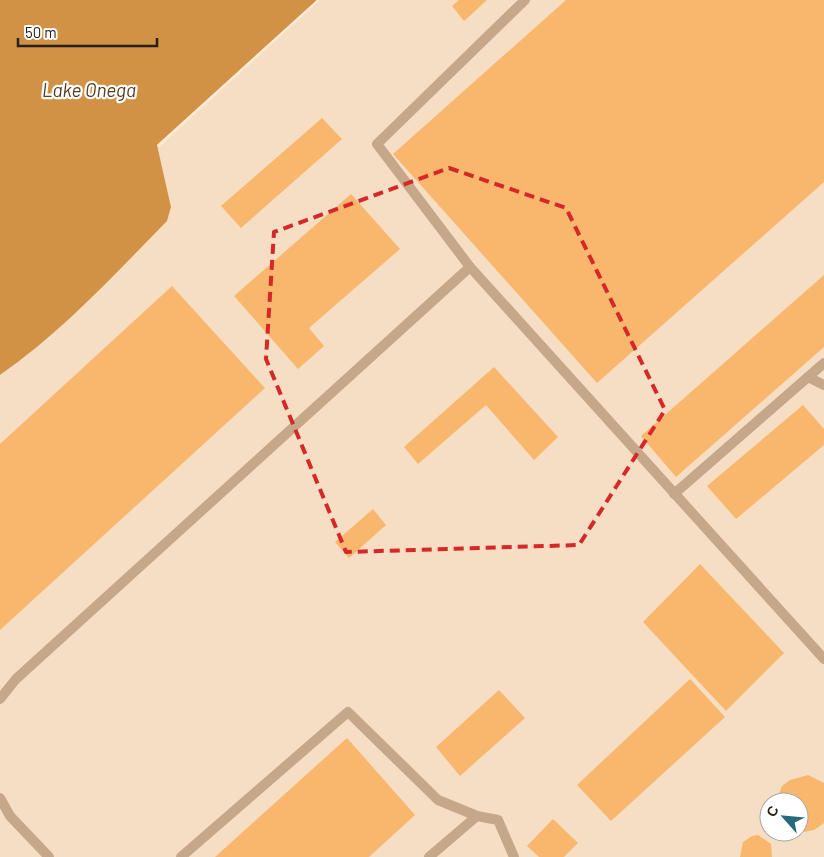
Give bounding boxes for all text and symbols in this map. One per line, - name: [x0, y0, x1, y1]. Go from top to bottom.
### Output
- scale bar: [18, 15, 156, 47]
- text: 50 m: [25, 23, 57, 41]
- water label: Lake Onega: [42, 78, 136, 101]
- north arrow: [759, 792, 809, 842]
- text: С: [762, 803, 782, 819]

